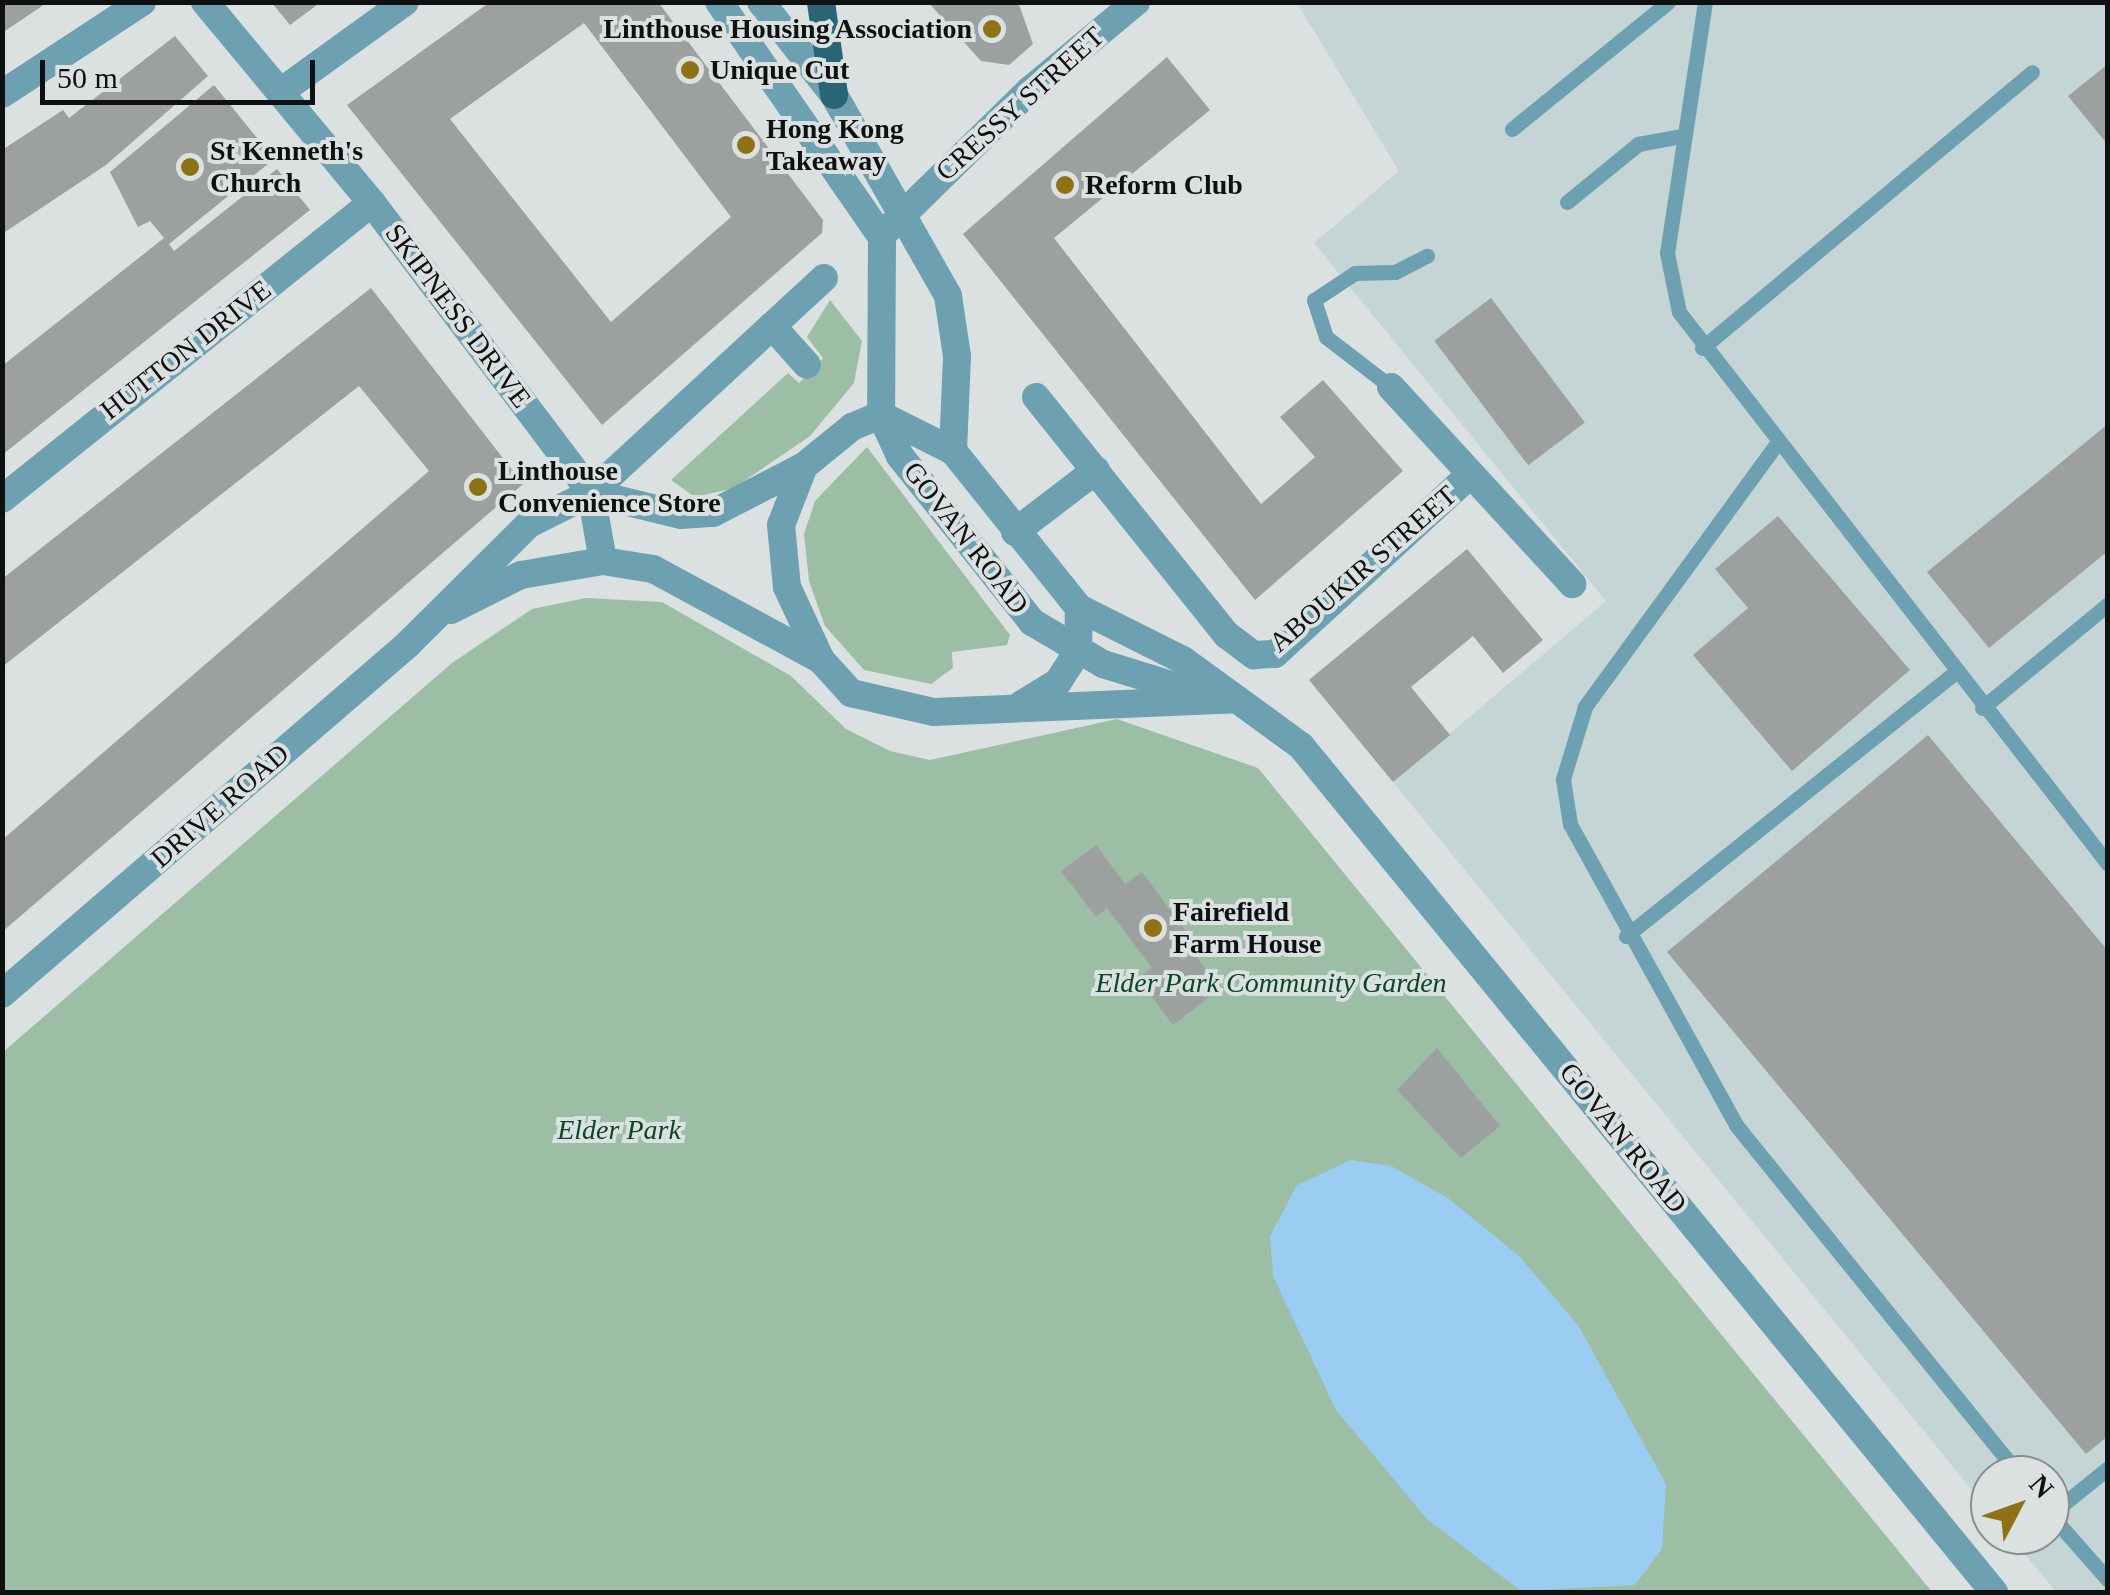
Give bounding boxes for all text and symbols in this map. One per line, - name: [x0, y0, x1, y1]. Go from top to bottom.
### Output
- place label: Linthouse Housing Association: [602, 12, 972, 46]
- marker: Linthouse Housing Association: [981, 18, 1003, 40]
- street label: CRESSY STREET: [929, 19, 1111, 189]
- scale bar: [45, 40, 320, 102]
- place label: Unique Cut: [710, 53, 849, 87]
- marker: Unique Cut: [679, 59, 701, 81]
- text: 50 m: [57, 61, 118, 94]
- place label: Hong Kong Takeaway: [766, 112, 904, 178]
- place label: St Kenneth's Church: [210, 134, 363, 200]
- marker: Hong Kong Takeaway: [735, 134, 757, 156]
- marker: St Kenneth's Church: [179, 156, 201, 178]
- place label: Reform Club: [1085, 168, 1243, 202]
- marker: Reform Club: [1054, 174, 1076, 196]
- street label: SKIPNESS DRIVE: [378, 217, 538, 415]
- street label: HUTTON DRIVE: [94, 273, 278, 427]
- place label: Linthouse Convenience Store: [498, 454, 721, 520]
- street label: GOVAN ROAD: [896, 455, 1036, 621]
- marker: Linthouse Convenience Store: [467, 476, 489, 498]
- street label: ABOUKIR STREET: [1262, 479, 1464, 659]
- street label: DRIVE ROAD: [144, 737, 296, 875]
- place label: Fairefield Farm House: [1173, 895, 1322, 961]
- marker: Fairefield Farm House: [1142, 917, 1164, 939]
- park label: Elder Park Community Garden: [1095, 966, 1447, 1000]
- street label: GOVAN ROAD: [1552, 1056, 1694, 1220]
- park label: Elder Park: [557, 1113, 681, 1147]
- north arrow: [1970, 1455, 2070, 1555]
- text: N: [2023, 1468, 2060, 1504]

